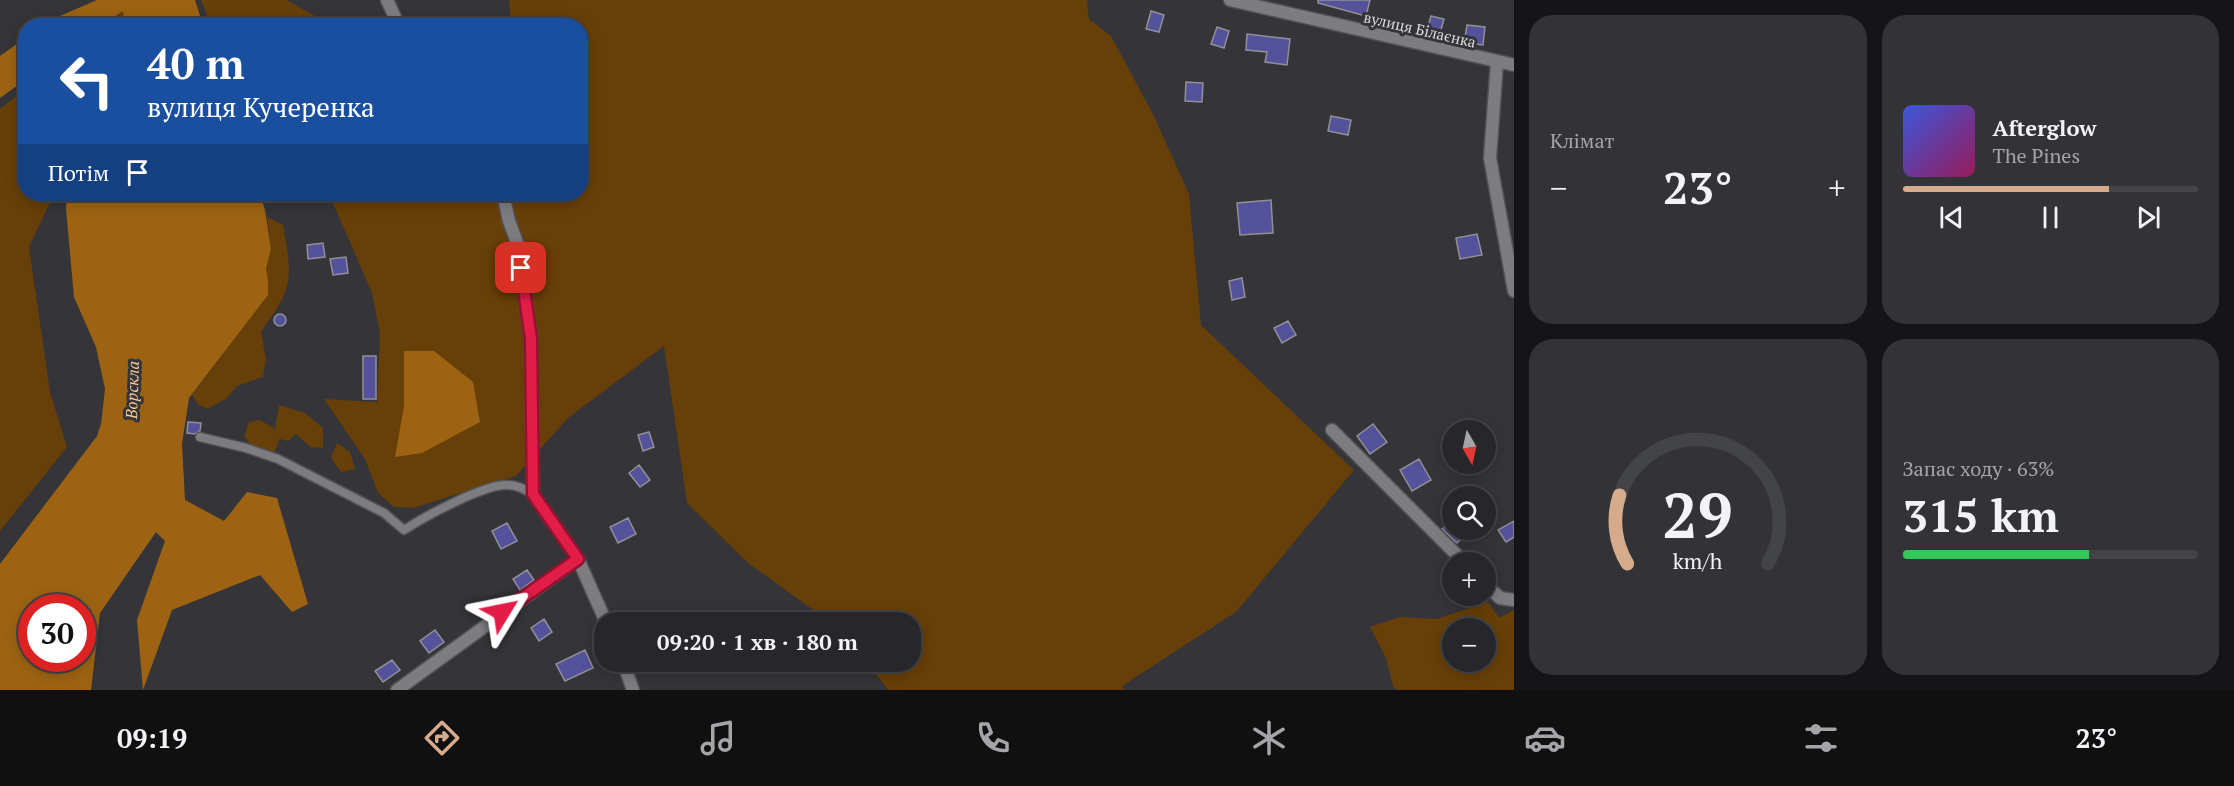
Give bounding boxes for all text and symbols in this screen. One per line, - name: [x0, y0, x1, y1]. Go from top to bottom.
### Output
- street label: вулиця Білаєнка: [1362, 6, 1478, 52]
- text: 40 m: [147, 35, 245, 91]
- icon: left: [48, 42, 126, 120]
- text: вулиця Кучеренка: [147, 89, 375, 125]
- text: Afterglow: [1993, 113, 2096, 142]
- text: Клімат: [1550, 127, 1615, 154]
- text: The Pines: [1993, 142, 2080, 169]
- icon: arrive: [121, 156, 154, 189]
- text: 23°: [1663, 157, 1732, 217]
- text: Потім: [48, 158, 109, 187]
- text: −: [1550, 166, 1568, 209]
- text: +: [1828, 166, 1846, 209]
- icon: previous: [1935, 201, 1968, 234]
- icon: pause: [2034, 201, 2067, 234]
- icon: next: [2132, 201, 2165, 234]
- pin: [495, 242, 546, 293]
- icon: arrive: [504, 251, 537, 284]
- water label: Ворскла: [120, 360, 144, 421]
- north arrow: [1442, 420, 1496, 474]
- map controls: [1442, 420, 1496, 672]
- text: Запас ходу · 63%: [1903, 455, 2054, 482]
- text: 29: [1662, 473, 1733, 556]
- text: 315 km: [1903, 485, 2059, 545]
- button: search: [1442, 486, 1496, 540]
- text: km/h: [1673, 547, 1723, 575]
- button: +: [1442, 552, 1496, 606]
- position arrow: [470, 580, 534, 644]
- speed limit sign: 30: [18, 594, 96, 672]
- button: −: [1442, 618, 1496, 672]
- text: 09:20 · 1 хв · 180 m: [657, 627, 858, 656]
- icon: directions: [421, 717, 463, 759]
- icon: music: [697, 717, 739, 759]
- icon: phone: [972, 717, 1014, 759]
- icon: climate: [1248, 717, 1290, 759]
- icon: car: [1524, 717, 1566, 759]
- icon: filters: [1800, 717, 1842, 759]
- text: 09:19: [117, 720, 187, 756]
- text: 23°: [2075, 720, 2117, 756]

